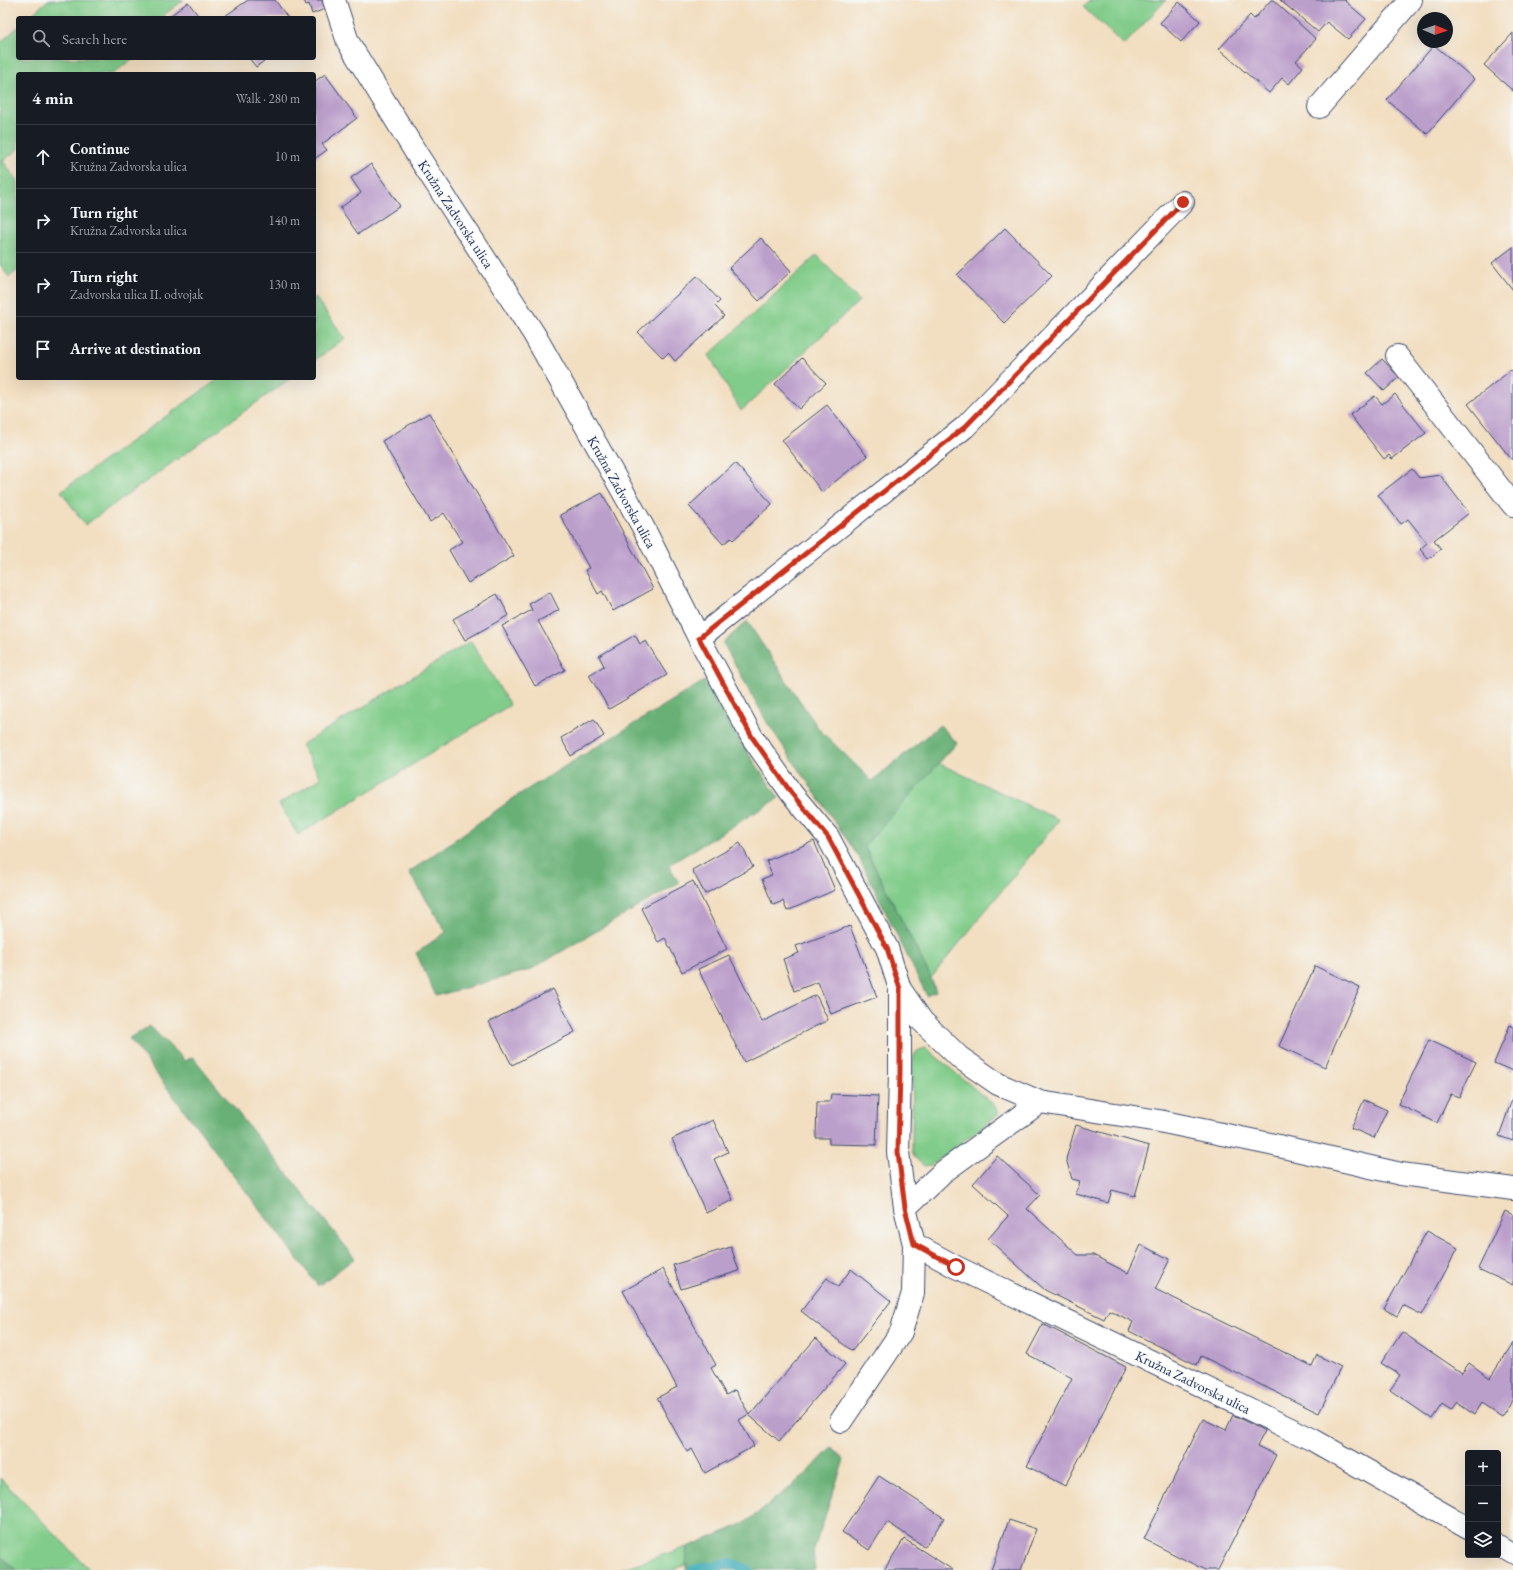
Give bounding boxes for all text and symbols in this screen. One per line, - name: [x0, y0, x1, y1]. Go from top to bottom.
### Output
- north arrow: [1417, 12, 1453, 48]
- search box: [16, 16, 316, 60]
- icon: search: [30, 27, 52, 49]
- text: Search here: [62, 29, 127, 48]
- text: 4 min: [32, 87, 73, 109]
- text: Walk · 280 m: [236, 90, 300, 107]
- text: Continue: [70, 139, 130, 158]
- icon: ahead: [32, 146, 54, 168]
- text: 10 m: [275, 148, 300, 165]
- street label: Kružna Zadvorska ulica: [414, 156, 498, 272]
- text: Kružna Zadvorska ulica: [70, 158, 187, 175]
- route end: [1174, 193, 1192, 211]
- text: Turn right: [70, 203, 138, 222]
- icon: right: [32, 210, 54, 232]
- text: 140 m: [269, 212, 300, 229]
- text: Kružna Zadvorska ulica: [70, 222, 187, 239]
- text: Turn right: [70, 267, 138, 286]
- icon: right: [32, 274, 54, 296]
- text: 130 m: [269, 276, 300, 293]
- text: Zadvorska ulica II. odvojak: [70, 286, 203, 303]
- icon: arrive: [32, 338, 54, 360]
- text: Arrive at destination: [70, 339, 201, 358]
- street label: Kružna Zadvorska ulica: [584, 433, 661, 552]
- route start: [947, 1258, 965, 1276]
- street label: Kružna Zadvorska ulica: [1132, 1346, 1254, 1418]
- map controls: [1465, 1450, 1501, 1558]
- button: +: [1465, 1450, 1501, 1486]
- button: −: [1465, 1486, 1501, 1522]
- button: layers: [1465, 1522, 1501, 1558]

